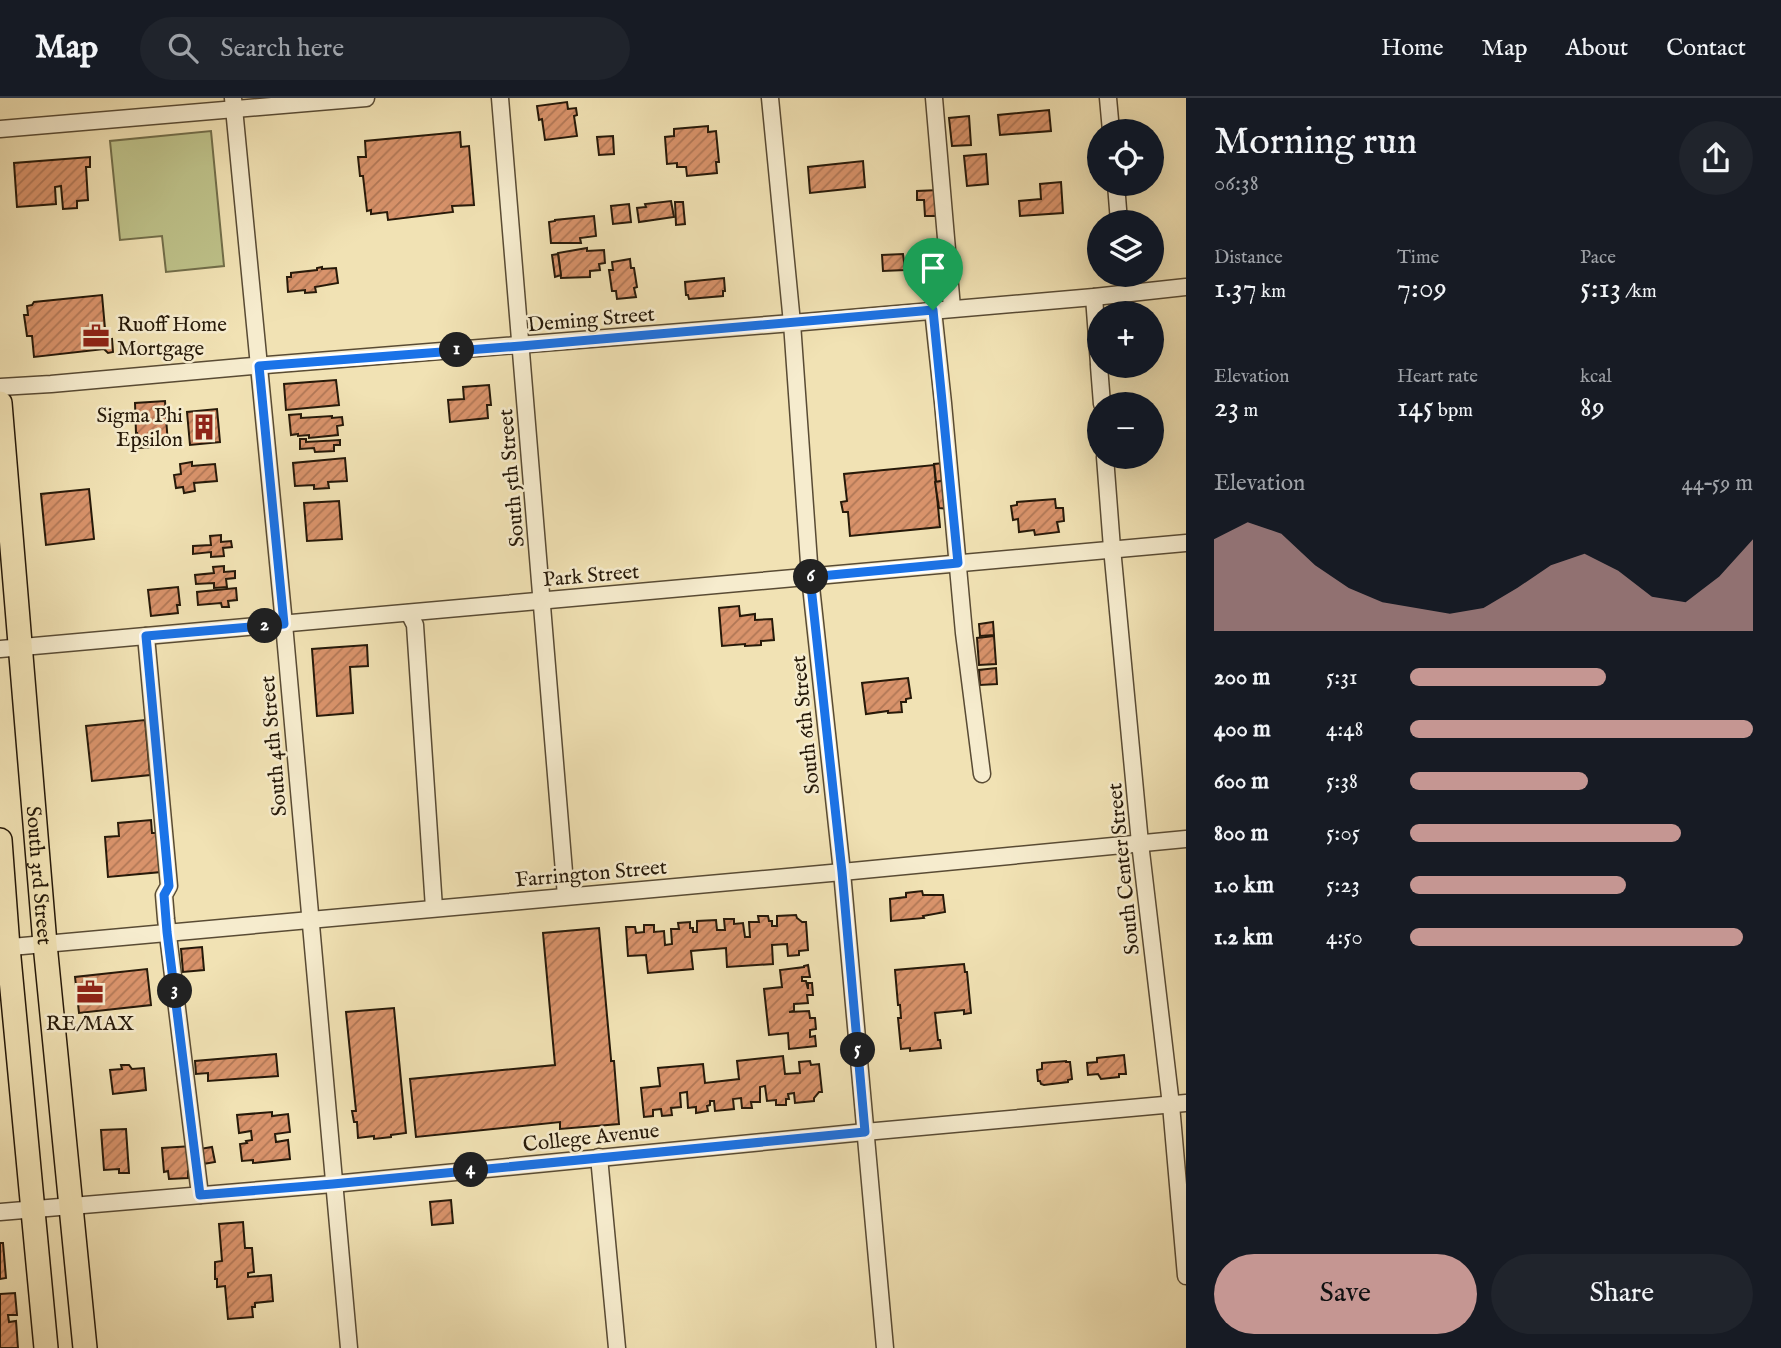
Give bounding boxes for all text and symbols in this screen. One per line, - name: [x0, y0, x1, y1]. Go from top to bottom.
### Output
- search box: [140, 17, 630, 80]
- text: Map: [35, 27, 98, 69]
- icon: search: [164, 29, 202, 67]
- text: Search here: [220, 32, 344, 65]
- text: Home: [1381, 33, 1444, 64]
- text: Map: [1482, 33, 1528, 64]
- text: About: [1566, 33, 1628, 64]
- text: Contact: [1666, 33, 1746, 64]
- map controls: [1087, 119, 1164, 469]
- button: locate: [1087, 119, 1164, 196]
- text: Morning run: [1214, 119, 1417, 167]
- button: share: [1679, 121, 1753, 195]
- text: 06:38: [1214, 169, 1259, 198]
- button: layers: [1087, 210, 1164, 287]
- pin: [903, 238, 963, 310]
- text: Distance: [1214, 246, 1283, 270]
- text: Time: [1397, 246, 1439, 270]
- text: Pace: [1580, 246, 1616, 270]
- icon: arrive: [914, 249, 952, 287]
- text: 1.37: [1214, 270, 1257, 308]
- text: 7:09: [1397, 270, 1447, 308]
- text: 5:13: [1580, 270, 1621, 308]
- text: km: [1257, 280, 1286, 304]
- text: /km: [1621, 280, 1657, 304]
- street label: Deming Street: [526, 301, 656, 340]
- button: +: [1087, 301, 1164, 378]
- place label: Ruoff Home Mortgage: [117, 312, 227, 363]
- office icon: Ruoff Home Mortgage: [81, 321, 111, 351]
- pin: 1: [440, 332, 475, 368]
- text: 1: [453, 337, 460, 361]
- text: Elevation: [1214, 365, 1289, 389]
- text: Heart rate: [1397, 365, 1478, 389]
- text: kcal: [1580, 365, 1612, 389]
- text: 23: [1214, 389, 1239, 427]
- text: 145: [1397, 389, 1434, 427]
- text: 89: [1580, 389, 1605, 427]
- button: −: [1087, 392, 1164, 469]
- text: m: [1239, 399, 1258, 423]
- text: bpm: [1434, 399, 1473, 423]
- place label: Sigma Phi Epsilon: [96, 403, 183, 454]
- street label: South 5th Street: [493, 408, 532, 548]
- building icon: Sigma Phi Epsilon: [189, 412, 219, 442]
- text: Elevation: [1214, 469, 1305, 498]
- text: 44–59 m: [1682, 469, 1753, 498]
- street label: Park Street: [542, 559, 640, 594]
- pin: 6: [794, 560, 828, 594]
- text: 6: [806, 564, 815, 588]
- pin: 2: [247, 608, 282, 644]
- text: 2: [260, 613, 269, 637]
- street label: South 6th Street: [786, 654, 827, 796]
- text: 200 m: [1214, 663, 1270, 692]
- text: 5:31: [1326, 663, 1358, 692]
- street label: South 4th Street: [255, 674, 294, 817]
- text: 400 m: [1214, 715, 1271, 744]
- text: 4:48: [1326, 715, 1364, 744]
- text: 600 m: [1214, 767, 1269, 796]
- text: 5:38: [1326, 767, 1358, 796]
- street label: South Center Street: [1102, 781, 1147, 956]
- street label: South 3rd Street: [19, 805, 57, 946]
- text: 800 m: [1214, 819, 1268, 848]
- text: 5:05: [1326, 819, 1360, 848]
- street label: Farrington Street: [514, 854, 668, 895]
- text: 1.0 km: [1214, 871, 1274, 900]
- text: 5:23: [1326, 871, 1360, 900]
- text: 1.2 km: [1214, 923, 1273, 952]
- text: 4:50: [1326, 923, 1363, 952]
- pin: 3: [158, 974, 192, 1008]
- office icon: RE/MAX: [75, 977, 105, 1007]
- text: 3: [171, 978, 178, 1002]
- place label: RE/MAX: [46, 1011, 134, 1038]
- pin: 5: [840, 1032, 876, 1068]
- text: 5: [854, 1037, 861, 1061]
- street label: College Avenue: [522, 1118, 661, 1159]
- pin: 4: [454, 1152, 489, 1188]
- text: 4: [466, 1157, 475, 1181]
- button: Save: [1214, 1254, 1477, 1334]
- button: Share: [1491, 1254, 1753, 1334]

